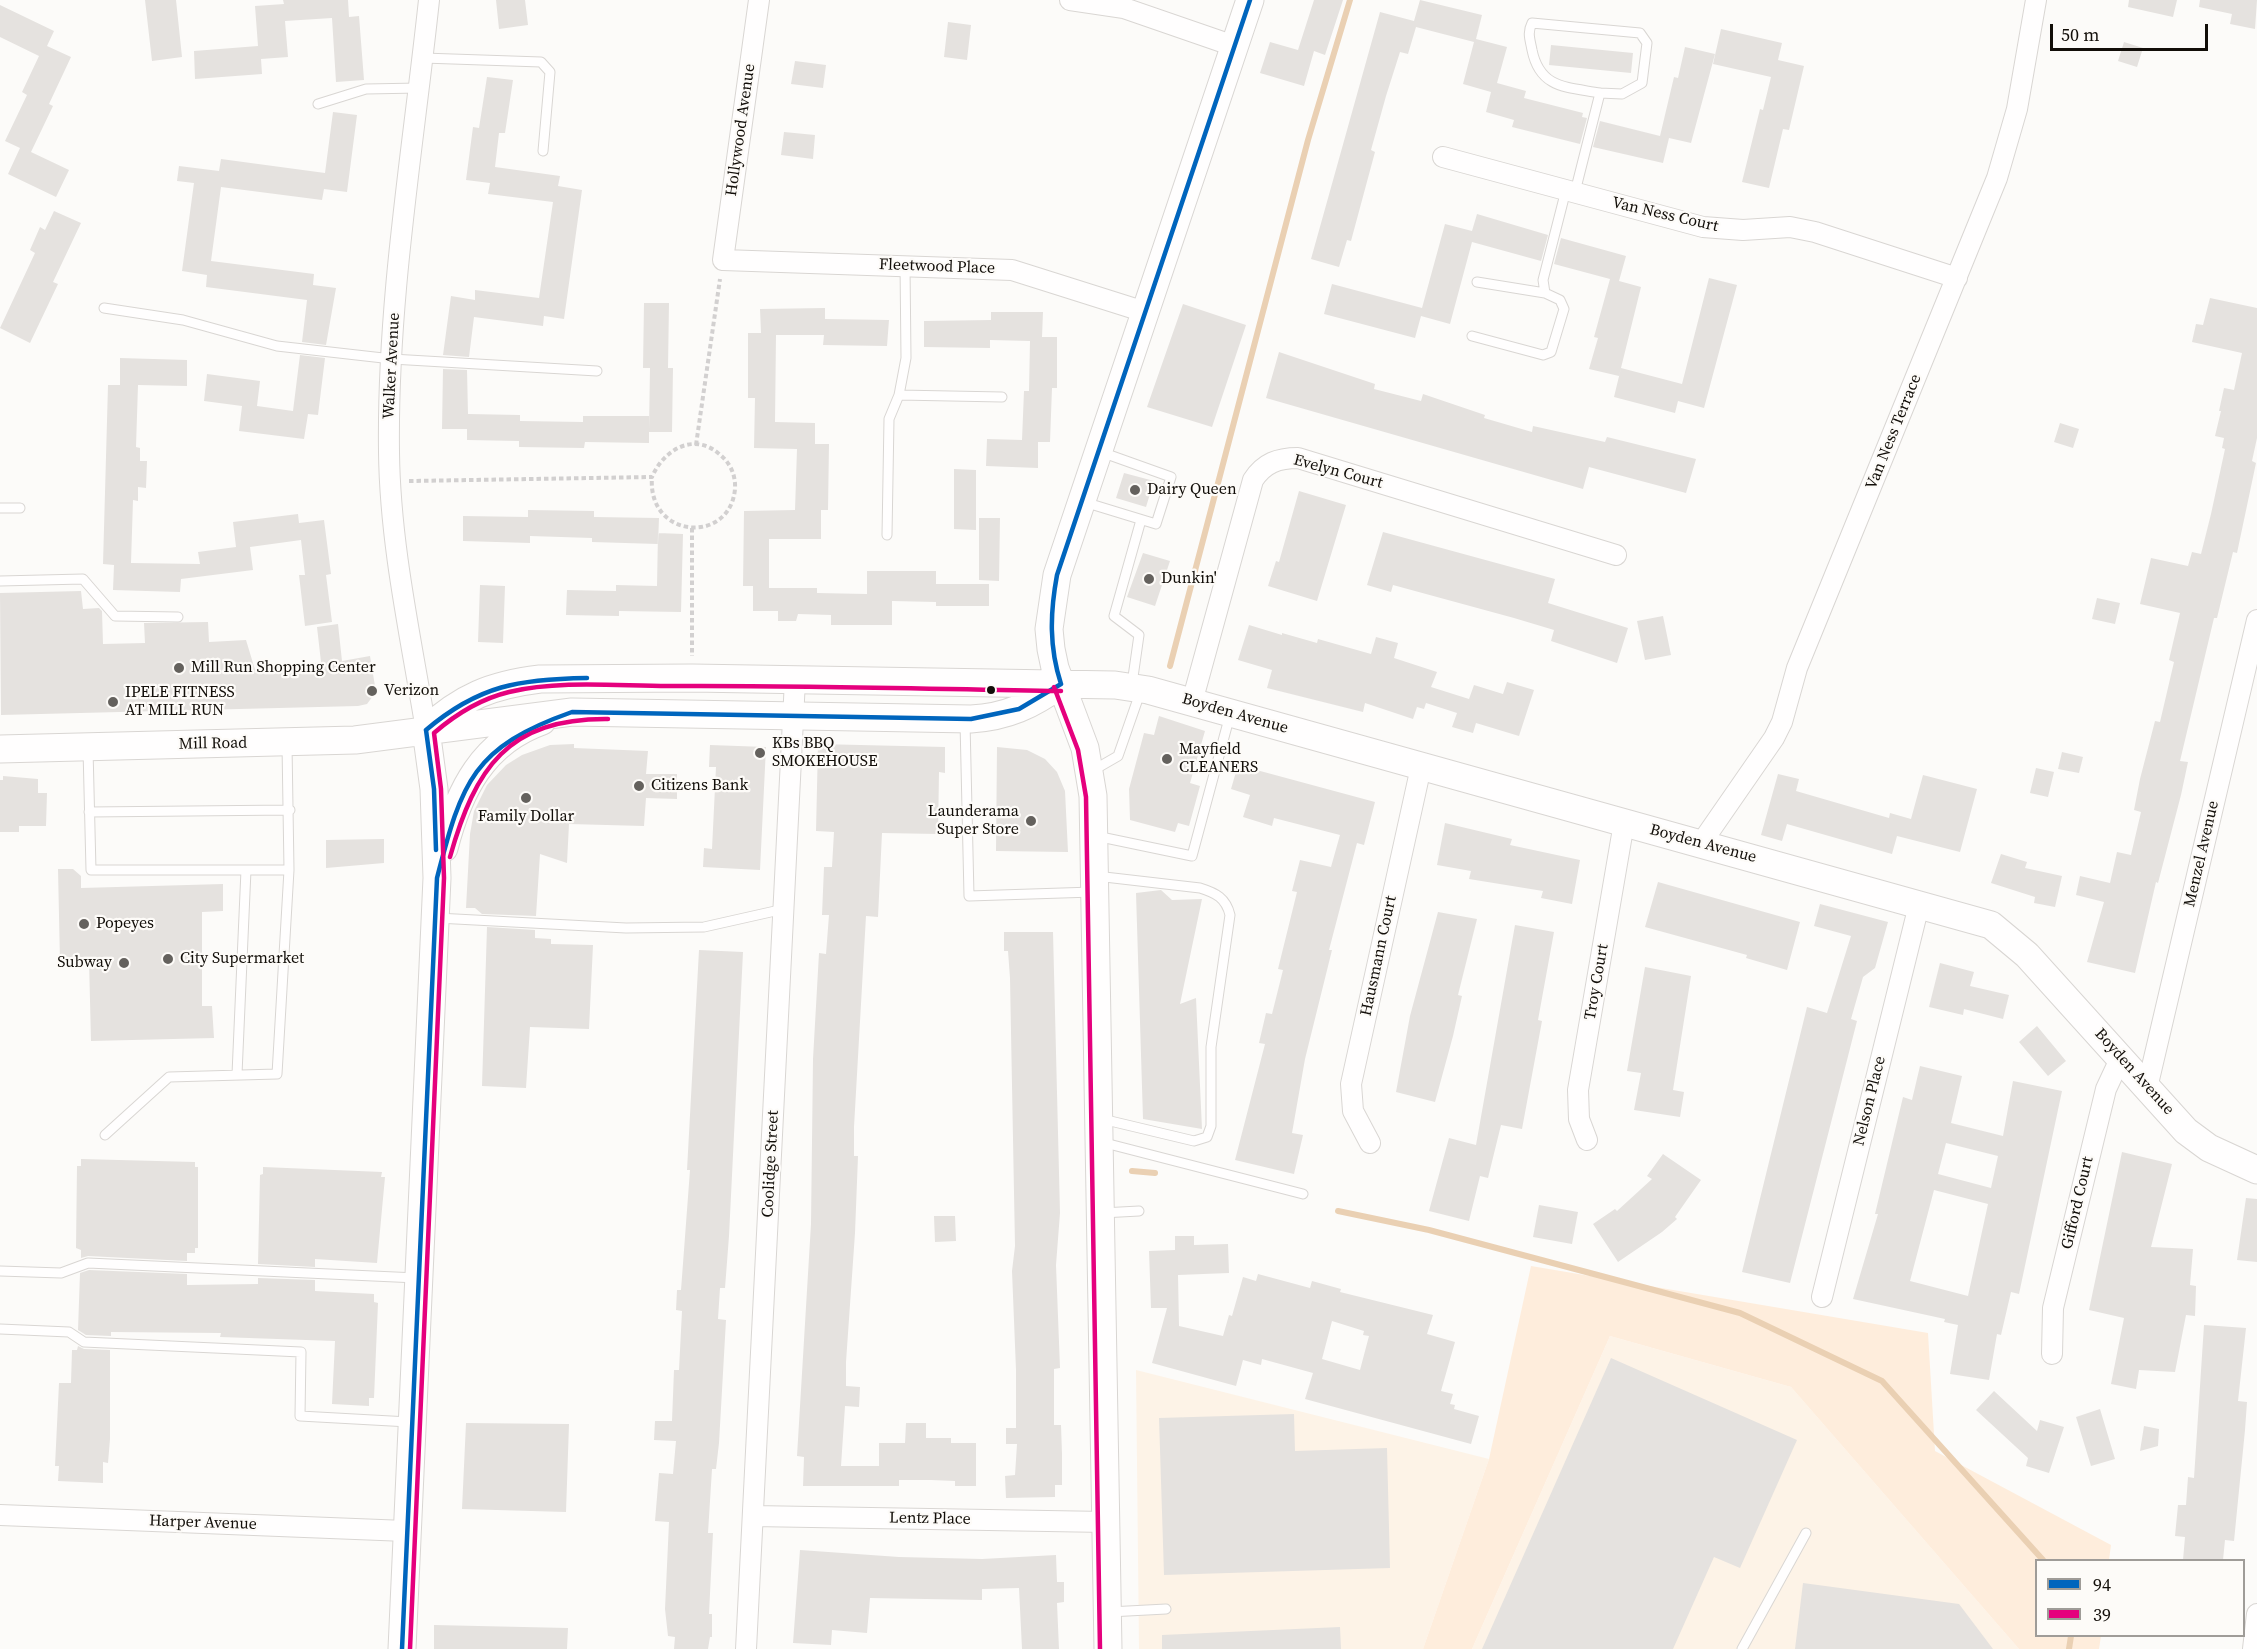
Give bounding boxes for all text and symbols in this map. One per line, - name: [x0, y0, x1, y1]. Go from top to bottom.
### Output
- scale bar: [2053, 12, 2210, 50]
- text: 50 m: [2061, 22, 2099, 47]
- street label: Hollywood Avenue: [722, 63, 760, 197]
- street label: Van Ness Court: [1610, 193, 1720, 237]
- street label: Fleetwood Place: [879, 255, 995, 279]
- street label: Walker Avenue: [380, 312, 404, 420]
- street label: Van Ness Terrace: [1862, 372, 1926, 492]
- street label: Evelyn Court: [1291, 451, 1385, 493]
- place label: Dairy Queen: [1147, 480, 1237, 500]
- marker: Dairy Queen: [1128, 483, 1142, 497]
- place label: Dunkin': [1161, 569, 1217, 589]
- marker: Dunkin': [1142, 572, 1156, 586]
- place label: Mill Run Shopping Center: [191, 658, 376, 678]
- marker: Mill Run Shopping Center: [172, 661, 186, 675]
- place label: Verizon: [384, 681, 439, 701]
- place label: IPELE FITNESS AT MILL RUN: [125, 683, 235, 721]
- marker: Verizon: [365, 684, 379, 698]
- unlabelled marker: [985, 684, 997, 696]
- street label: Boyden Avenue: [1180, 690, 1290, 738]
- marker: IPELE FITNESS AT MILL RUN: [106, 695, 120, 709]
- street label: Mill Road: [178, 734, 248, 754]
- place label: KBs BBQ SMOKEHOUSE: [772, 734, 878, 772]
- place label: Mayfield CLEANERS: [1179, 740, 1258, 778]
- marker: KBs BBQ SMOKEHOUSE: [753, 746, 767, 760]
- marker: Mayfield CLEANERS: [1160, 752, 1174, 766]
- place label: Citizens Bank: [651, 776, 748, 796]
- marker: Citizens Bank: [632, 779, 646, 793]
- marker: Family Dollar: [519, 791, 533, 805]
- street label: Menzel Avenue: [2180, 799, 2224, 909]
- place label: Launderama Super Store: [928, 802, 1019, 840]
- place label: Family Dollar: [478, 807, 574, 827]
- marker: Launderama Super Store: [1024, 814, 1038, 828]
- street label: Boyden Avenue: [1648, 821, 1758, 867]
- street label: Hausmann Court: [1357, 894, 1401, 1018]
- place label: Popeyes: [96, 914, 154, 934]
- marker: Popeyes: [77, 917, 91, 931]
- street label: Troy Court: [1581, 943, 1613, 1021]
- place label: City Supermarket: [180, 949, 304, 969]
- marker: City Supermarket: [161, 952, 175, 966]
- place label: Subway: [57, 953, 112, 973]
- marker: Subway: [117, 956, 131, 970]
- street label: Boyden Avenue: [2090, 1025, 2178, 1119]
- street label: Nelson Place: [1850, 1054, 1890, 1148]
- street label: Coolidge Street: [759, 1110, 783, 1218]
- street label: Gifford Court: [2058, 1155, 2098, 1251]
- street label: Lentz Place: [889, 1509, 971, 1529]
- street label: Harper Avenue: [149, 1512, 257, 1534]
- legend: [2035, 1559, 2245, 1637]
- text: 94: [2093, 1572, 2111, 1597]
- text: 39: [2093, 1602, 2111, 1627]

